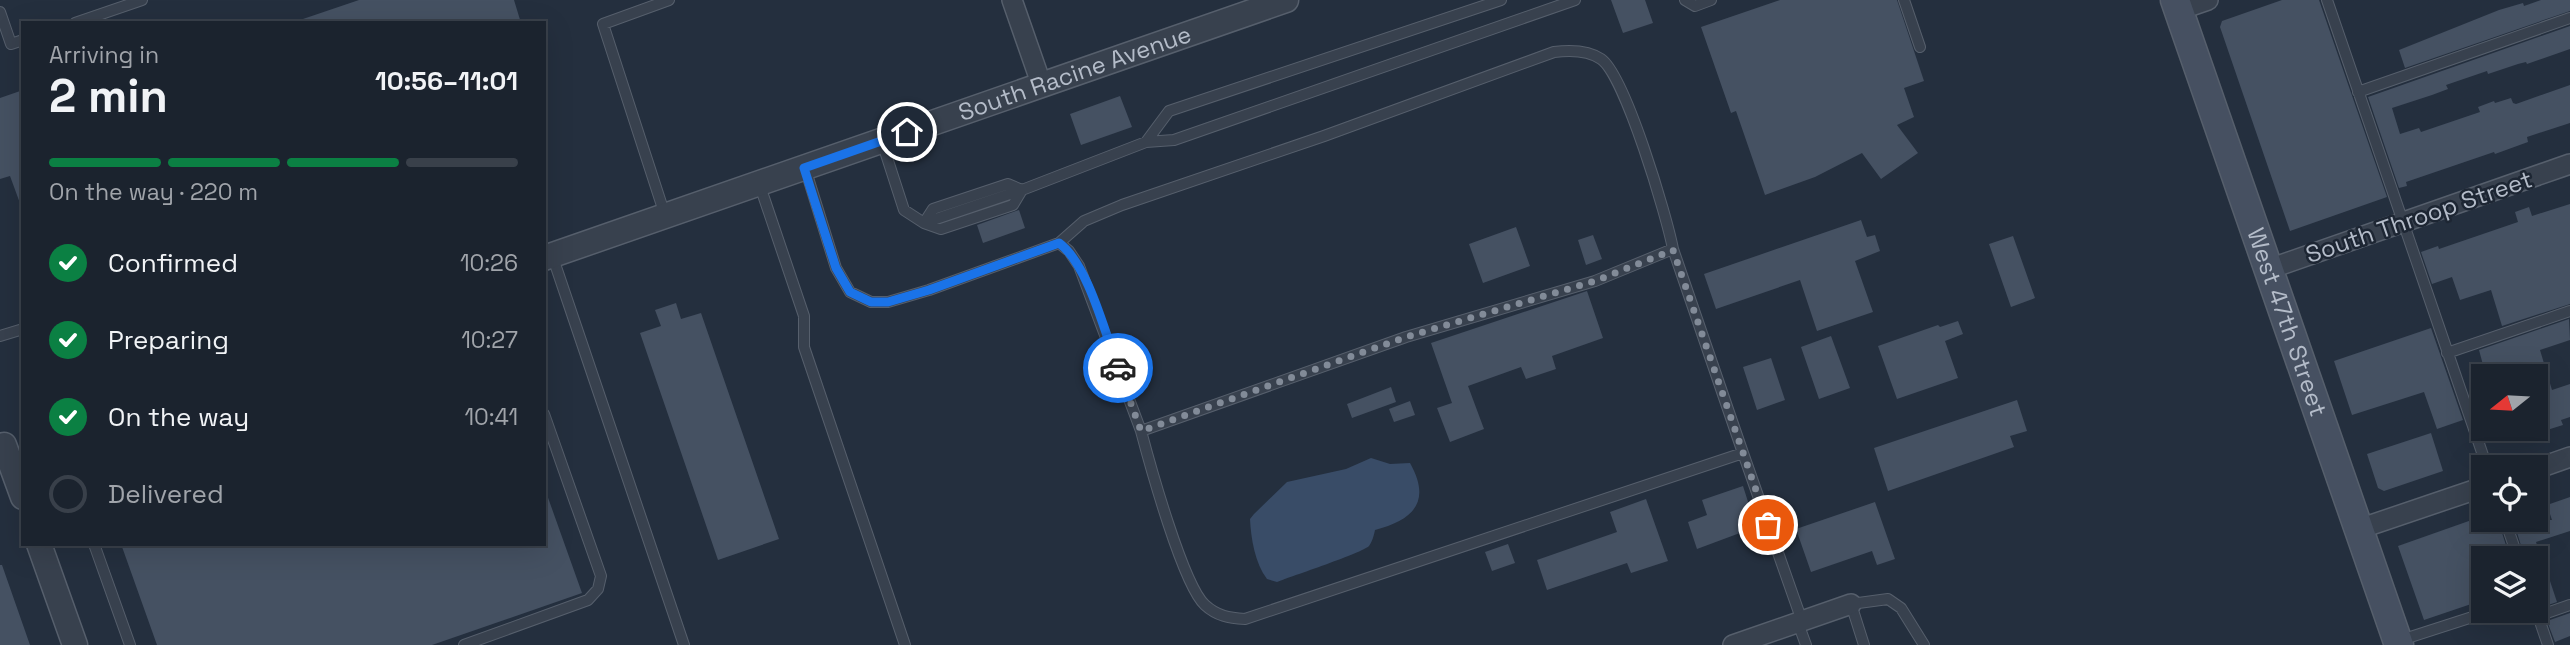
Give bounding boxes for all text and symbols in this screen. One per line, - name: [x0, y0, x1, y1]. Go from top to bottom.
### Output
- street label: South Racine Avenue: [954, 18, 1195, 128]
- text: Arriving in: [49, 40, 159, 70]
- text: 10:56–11:01: [375, 64, 518, 98]
- text: 2 min: [49, 67, 168, 125]
- pin: [877, 102, 937, 162]
- icon: home: [888, 113, 926, 151]
- street label: South Throop Street: [2301, 163, 2536, 270]
- text: On the way · 220 m: [49, 177, 258, 207]
- street label: West 47th Street: [2240, 224, 2334, 420]
- icon: check: [49, 244, 87, 282]
- text: Confirmed: [108, 246, 238, 280]
- text: 10:26: [460, 248, 518, 278]
- icon: check: [49, 321, 87, 359]
- text: Preparing: [108, 323, 229, 357]
- text: 10:27: [461, 325, 518, 355]
- courier: [1083, 333, 1153, 403]
- icon: car: [1099, 349, 1137, 387]
- north arrow: [2471, 364, 2548, 441]
- map controls: [2471, 364, 2548, 623]
- icon: check: [49, 398, 87, 436]
- text: On the way: [108, 400, 249, 434]
- text: 10:41: [464, 402, 518, 432]
- button: locate: [2471, 455, 2548, 532]
- text: Delivered: [108, 477, 224, 511]
- pin: [1738, 495, 1798, 555]
- icon: bag: [1749, 506, 1787, 544]
- button: layers: [2471, 546, 2548, 623]

